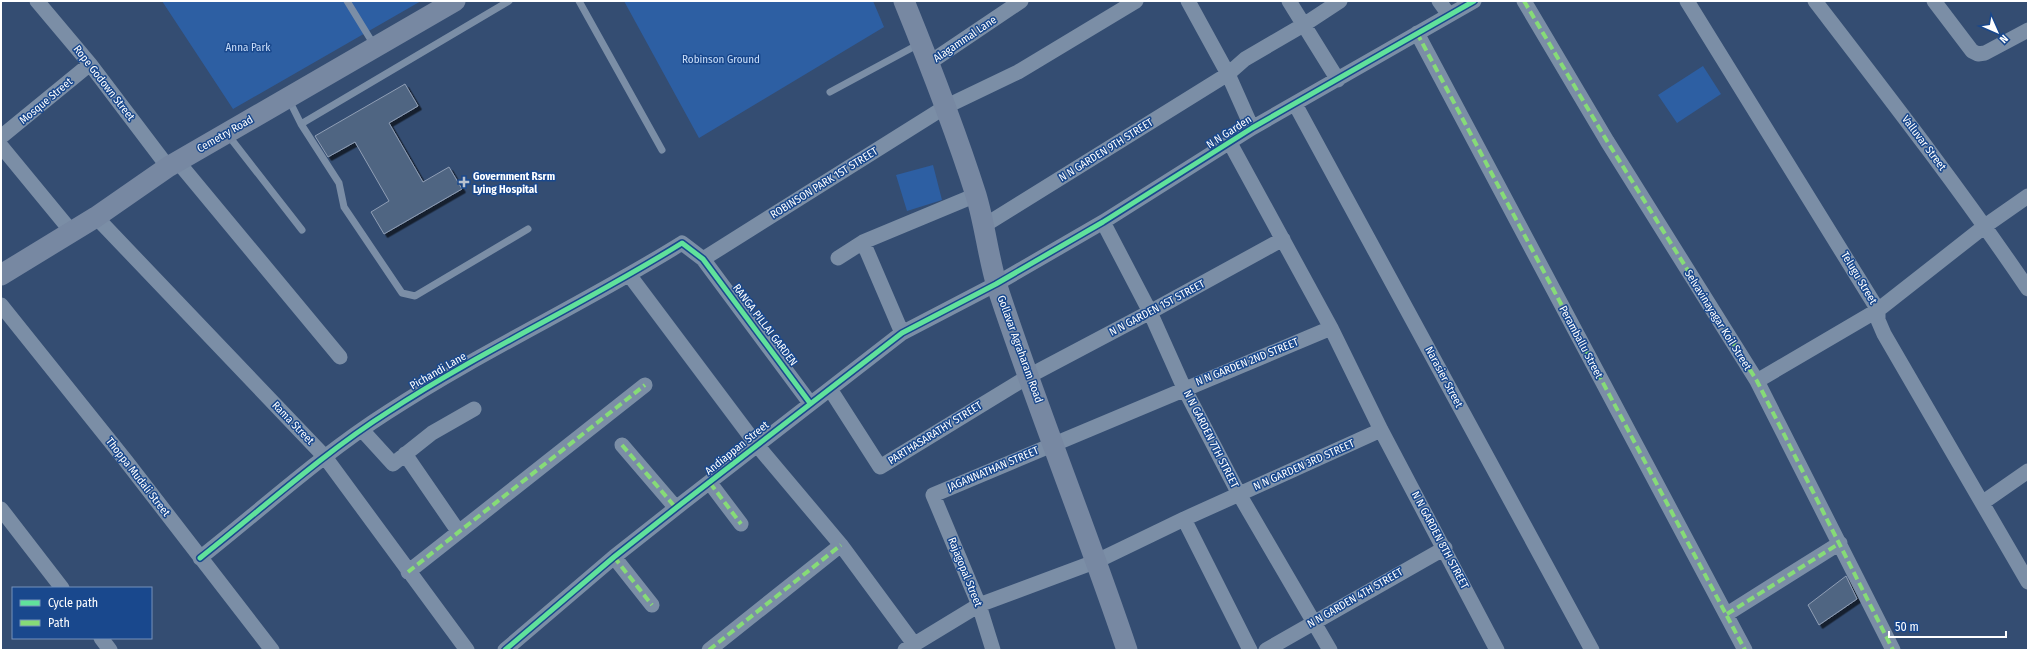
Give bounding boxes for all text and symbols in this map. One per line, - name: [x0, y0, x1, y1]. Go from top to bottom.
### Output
- north arrow: [1977, 12, 2017, 52]
- street label: Alagammal Lane: [931, 13, 999, 65]
- text: N: [1997, 32, 2011, 46]
- park label: Anna Park: [226, 41, 271, 54]
- street label: Rope Godown Street: [71, 43, 138, 124]
- park label: Robinson Ground: [682, 53, 760, 66]
- street label: Mosque Street: [17, 75, 75, 127]
- street label: Cemetry Road: [195, 113, 255, 155]
- street label: N N Garden: [1204, 113, 1254, 151]
- street label: Valluvar Street: [1899, 113, 1949, 173]
- street label: N N GARDEN 9TH STREET: [1057, 115, 1156, 184]
- street label: ROBINSON PARK 1ST STREET: [768, 144, 881, 221]
- place label: Government Rsrm Lying Hospital: [473, 170, 555, 196]
- marker: Government Rsrm Lying Hospital: [458, 176, 470, 188]
- street label: Telugu Street: [1838, 249, 1880, 307]
- street label: Selvavinayagar Koil Street: [1682, 267, 1754, 373]
- street label: N N GARDEN 1ST STREET: [1107, 277, 1208, 339]
- street label: RANGA PILLAI GARDEN: [730, 282, 800, 368]
- street label: Gollavar Agraharam Road: [995, 294, 1045, 404]
- street label: Peramballu Street: [1556, 303, 1606, 381]
- street label: N N GARDEN 2ND STREET: [1194, 335, 1301, 389]
- street label: Narasier Street: [1422, 344, 1466, 410]
- street label: Pichandi Lane: [408, 350, 468, 392]
- street label: N N GARDEN 7TH STREET: [1181, 388, 1242, 491]
- street label: PARTHASARATHY STREET: [886, 398, 985, 467]
- street label: Rama Street: [269, 399, 317, 447]
- street label: Andiappan Street: [703, 418, 772, 478]
- street label: Thoppa Mudali Street: [103, 435, 173, 519]
- street label: N N GARDEN 3RD STREET: [1252, 437, 1357, 493]
- street label: JAGANNATHAN STREET: [945, 444, 1041, 494]
- street label: N N GARDEN 8TH STREET: [1409, 489, 1472, 592]
- street label: Rajagopal Street: [945, 535, 985, 609]
- street label: N N GARDEN 4TH STREET: [1305, 565, 1406, 631]
- legend: [12, 587, 152, 639]
- text: Cycle path: [48, 596, 98, 610]
- scale bar: [1889, 613, 2006, 639]
- text: Path: [48, 616, 70, 630]
- text: 50 m: [1895, 620, 1919, 634]

